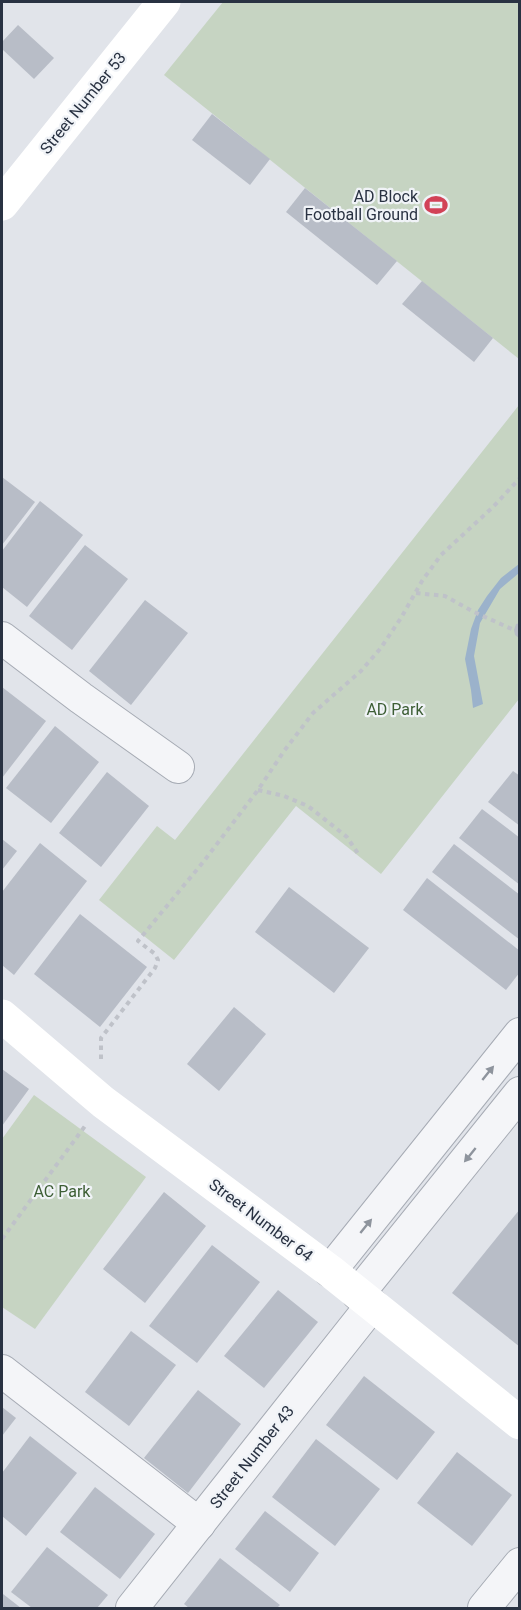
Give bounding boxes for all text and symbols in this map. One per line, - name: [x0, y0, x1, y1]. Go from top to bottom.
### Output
- street label: Street Number 53: [36, 48, 130, 158]
- place label: AD Block Football Ground: [304, 187, 419, 224]
- sports icon: AD Block Football Ground: [423, 192, 449, 218]
- park label: AD Park: [366, 700, 424, 719]
- one-way arrow: [482, 1065, 495, 1081]
- one-way arrow: [464, 1147, 476, 1162]
- street label: Street Number 64: [205, 1175, 317, 1265]
- park label: AC Park: [34, 1182, 91, 1201]
- one-way arrow: [360, 1218, 372, 1233]
- street label: Street Number 43: [206, 1402, 298, 1512]

